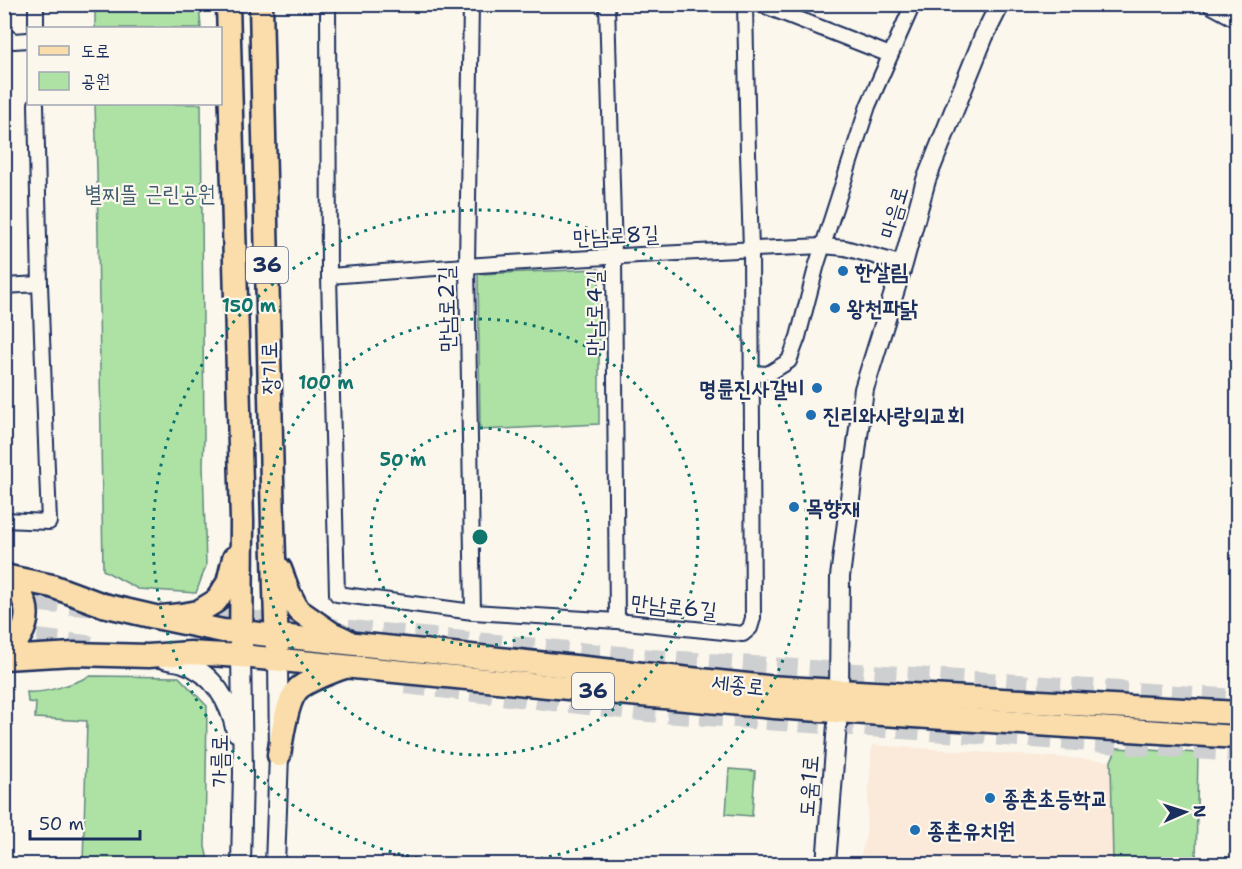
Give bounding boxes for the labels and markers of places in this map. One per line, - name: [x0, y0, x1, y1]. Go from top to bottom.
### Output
- place label: 한살림: [854, 257, 908, 286]
- marker: 한살림: [836, 264, 850, 278]
- place label: 왕천파닭: [847, 294, 918, 323]
- marker: 왕천파닭: [828, 301, 842, 315]
- place label: 명륜진사갈비: [699, 374, 805, 403]
- marker: 명륜진사갈비: [810, 381, 824, 395]
- place label: 진리와사랑의교회: [823, 401, 965, 430]
- marker: 진리와사랑의교회: [804, 408, 818, 422]
- place label: 목향재: [806, 493, 859, 522]
- marker: 목향재: [787, 500, 801, 514]
- centre of rings: [470, 527, 490, 547]
- place label: 종촌초등학교: [1002, 784, 1108, 813]
- marker: 종촌초등학교: [983, 791, 997, 805]
- place label: 종촌유치원: [927, 816, 1016, 845]
- marker: 종촌유치원: [908, 823, 922, 837]

